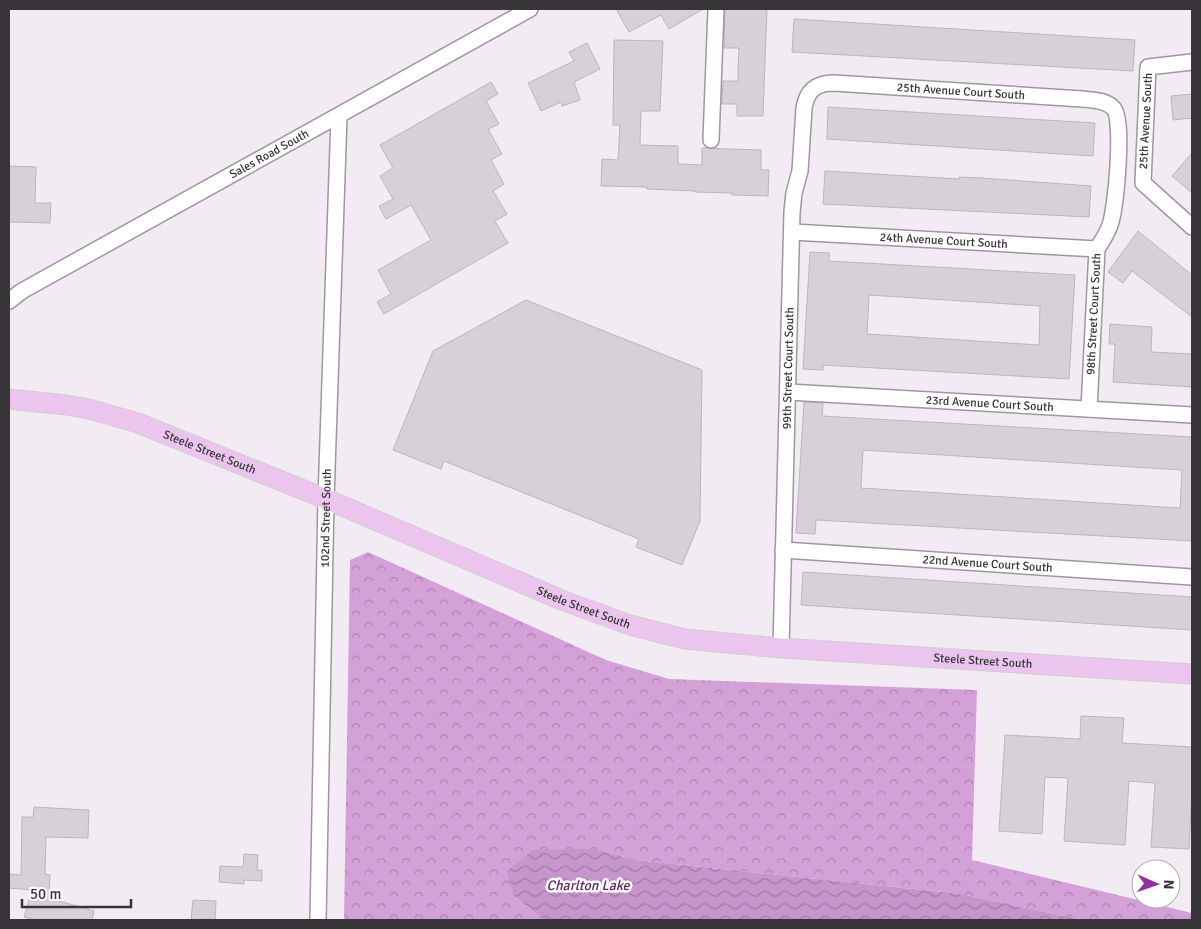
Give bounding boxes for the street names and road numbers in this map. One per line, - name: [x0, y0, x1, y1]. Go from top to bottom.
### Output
- street label: 25th Avenue South: [1136, 72, 1156, 170]
- street label: 25th Avenue Court South: [896, 80, 1025, 103]
- street label: Sales Road South: [227, 126, 312, 182]
- street label: 24th Avenue Court South: [879, 229, 1008, 252]
- street label: 98th Street Court South: [1083, 253, 1105, 375]
- street label: 99th Street Court South: [779, 307, 797, 429]
- street label: 23rd Avenue Court South: [925, 392, 1054, 415]
- street label: Steele Street South: [161, 426, 258, 478]
- street label: 102nd Street South: [317, 468, 335, 568]
- street label: 22nd Avenue Court South: [922, 552, 1053, 575]
- street label: Steele Street South: [535, 583, 633, 632]
- street label: Steele Street South: [933, 650, 1033, 671]

